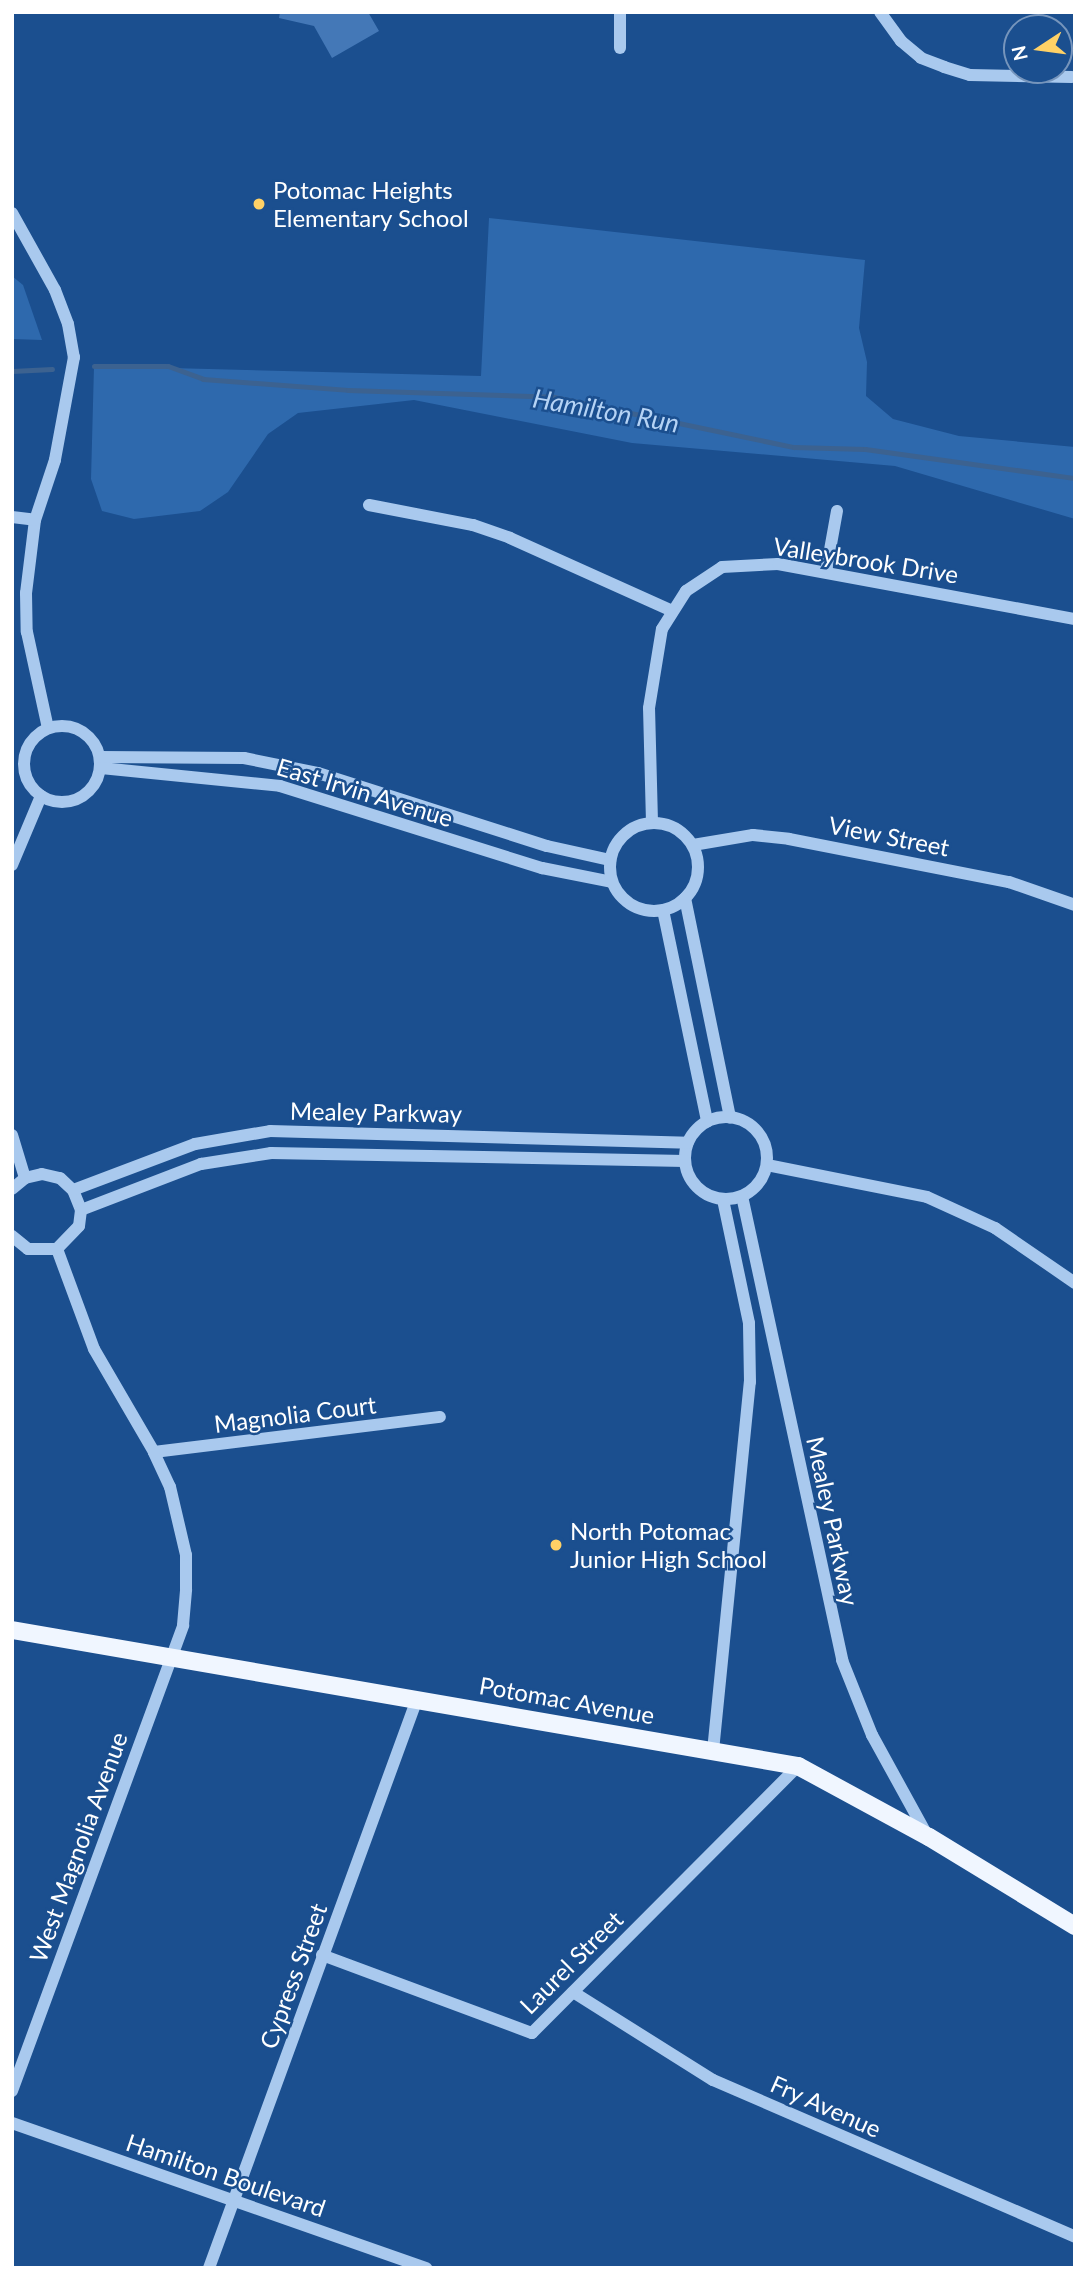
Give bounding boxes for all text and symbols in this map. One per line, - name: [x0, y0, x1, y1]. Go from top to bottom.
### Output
- north arrow: [1003, 14, 1073, 84]
- text: N: [1006, 44, 1032, 63]
- place label: Potomac Heights Elementary School: [273, 176, 469, 232]
- marker: Potomac Heights Elementary School: [251, 196, 267, 212]
- water label: Hamilton Run: [530, 383, 682, 439]
- street label: Valleybrook Drive: [771, 531, 961, 589]
- street label: East Irvin Avenue: [273, 751, 457, 833]
- street label: View Street: [826, 810, 952, 862]
- street label: Mealey Parkway: [289, 1096, 463, 1128]
- street label: Magnolia Court: [212, 1390, 378, 1438]
- street label: Mealey Parkway: [801, 1434, 865, 1608]
- place label: North Potomac Junior High School: [570, 1517, 767, 1573]
- marker: North Potomac Junior High School: [548, 1537, 564, 1553]
- street label: Potomac Avenue: [477, 1670, 657, 1730]
- street label: West Magnolia Avenue: [23, 1728, 133, 1966]
- street label: Cypress Street: [253, 1899, 333, 2053]
- street label: Laurel Street: [514, 1905, 628, 2019]
- street label: Fry Avenue: [766, 2069, 886, 2143]
- street label: Hamilton Boulevard: [123, 2127, 329, 2223]

